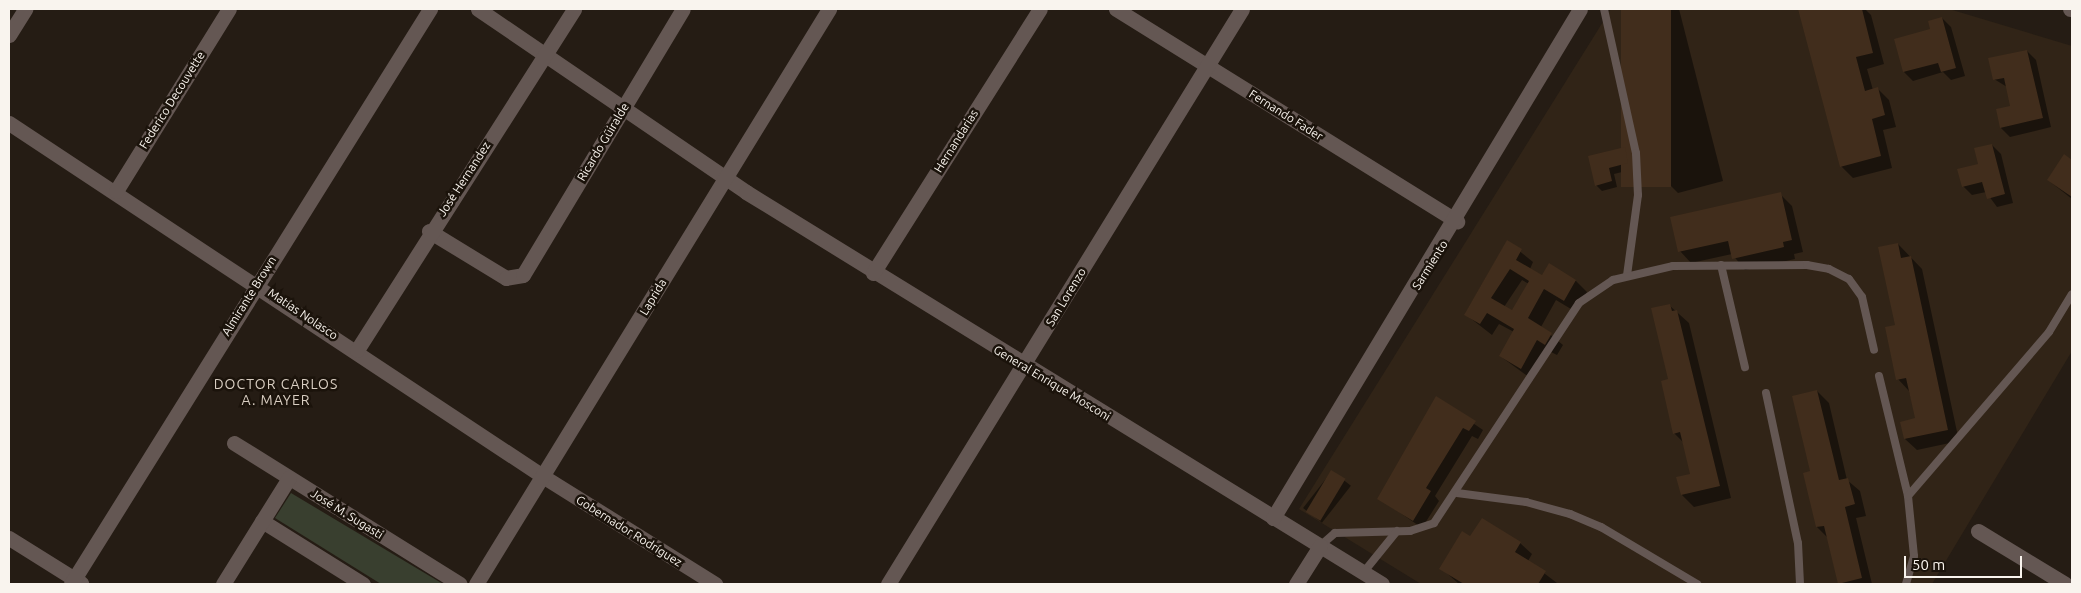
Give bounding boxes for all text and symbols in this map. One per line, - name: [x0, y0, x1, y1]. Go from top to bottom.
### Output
- street label: Federico Decouvette: [136, 49, 208, 151]
- street label: Fernando Fader: [1246, 87, 1326, 143]
- street label: Ricardo Güiralde: [574, 100, 632, 184]
- street label: Hernandarias: [931, 107, 981, 175]
- street label: José Hernandez: [435, 139, 493, 219]
- street label: Sarmiento: [1409, 238, 1451, 292]
- street label: Almirante Brown: [219, 254, 279, 338]
- street label: San Lorenzo: [1043, 265, 1089, 329]
- street label: Laprida: [637, 276, 669, 318]
- street label: Matías Nolasco: [265, 285, 341, 343]
- street label: General Enrique Mosconi: [991, 342, 1113, 424]
- district label: DOCTOR CARLOS A. MAYER: [212, 376, 340, 408]
- street label: José M. Sugasti: [308, 486, 386, 542]
- street label: Gobernador Rodríguez: [573, 492, 685, 570]
- scale bar: [1906, 546, 2024, 578]
- text: 50 m: [1912, 556, 1945, 573]

